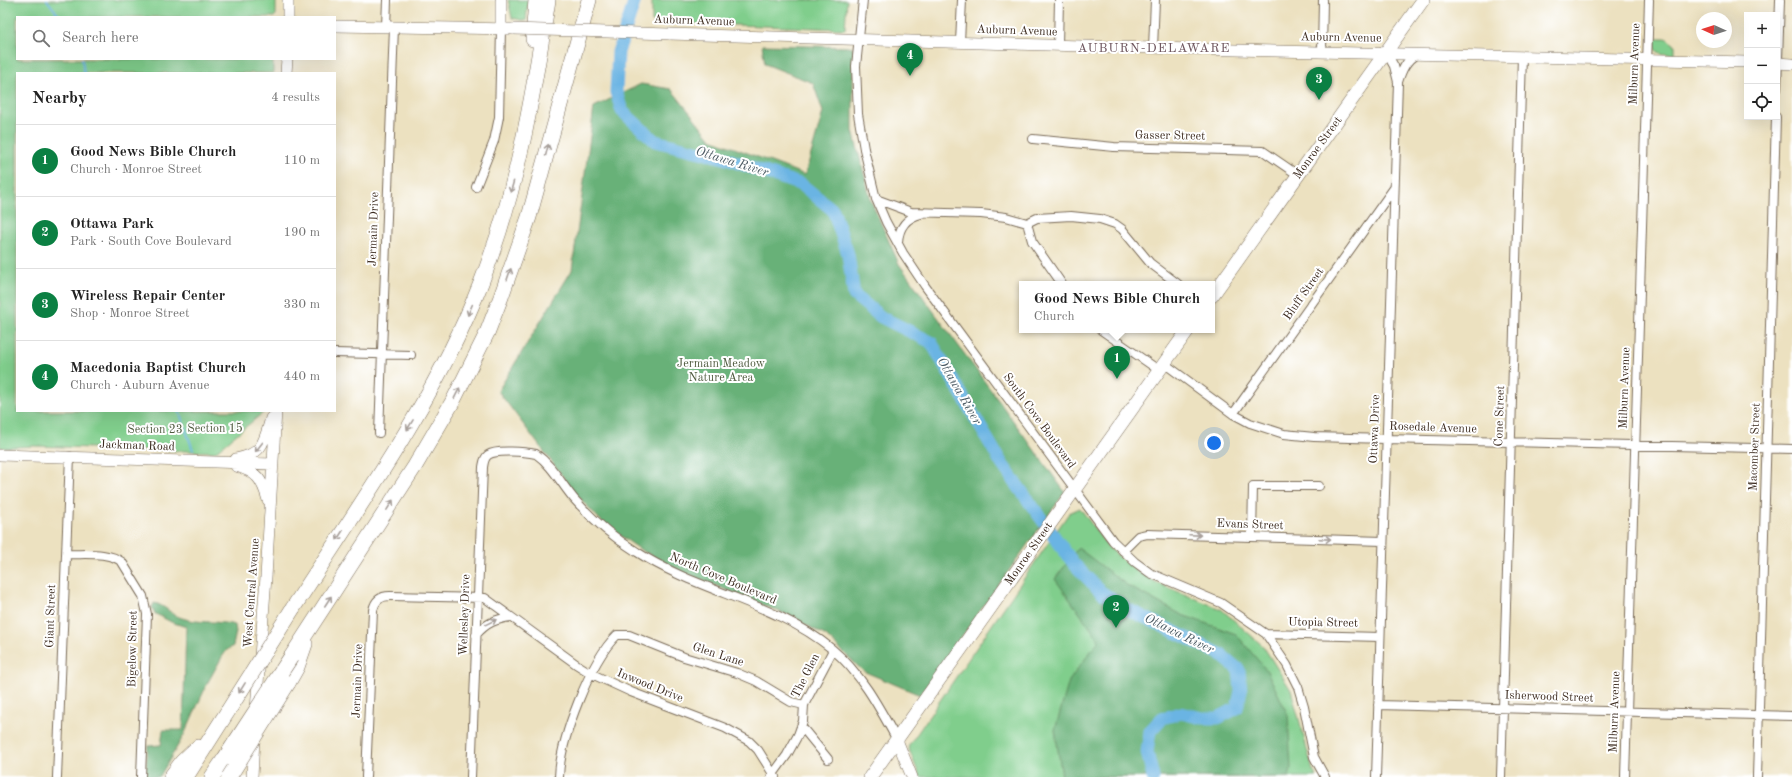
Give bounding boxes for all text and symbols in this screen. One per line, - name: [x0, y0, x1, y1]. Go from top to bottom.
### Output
- north arrow: [1696, 12, 1732, 48]
- map controls: [1744, 12, 1780, 120]
- button: +: [1744, 12, 1780, 48]
- street label: Auburn Avenue: [653, 14, 735, 28]
- search box: [16, 16, 336, 60]
- street label: Milburn Avenue: [1628, 22, 1642, 105]
- street label: Auburn Avenue: [976, 24, 1058, 38]
- icon: search: [30, 27, 52, 49]
- text: Search here: [62, 31, 139, 46]
- street label: Auburn Avenue: [1300, 31, 1382, 45]
- district label: AUBURN-DELAWARE: [1078, 42, 1230, 55]
- pin: 4: [897, 43, 923, 76]
- button: −: [1744, 48, 1780, 84]
- pin: 3: [1306, 67, 1332, 100]
- button: locate: [1744, 84, 1780, 120]
- text: Nearby: [32, 90, 87, 107]
- text: 4 results: [271, 91, 320, 104]
- street label: Monroe Street: [1291, 115, 1345, 181]
- street label: Gasser Street: [1135, 129, 1205, 143]
- one-way arrow: [544, 144, 552, 157]
- text: Good News Bible Church: [70, 145, 236, 160]
- water label: Ottawa River: [694, 145, 770, 179]
- text: 1: [41, 154, 49, 167]
- text: 110 m: [283, 154, 320, 167]
- text: Church · Monroe Street: [70, 163, 202, 176]
- one-way arrow: [508, 180, 515, 193]
- street label: Jermain Drive: [367, 191, 381, 266]
- text: Ottawa Park: [70, 217, 154, 232]
- text: 2: [41, 226, 49, 239]
- text: 190 m: [283, 226, 320, 239]
- text: Park · South Cove Boulevard: [70, 235, 232, 248]
- street label: Bluff Street: [1282, 266, 1326, 322]
- one-way arrow: [506, 268, 513, 281]
- popup: [1019, 281, 1215, 333]
- text: Wireless Repair Center: [70, 289, 225, 304]
- text: Good News Bible Church: [1034, 292, 1200, 307]
- text: 3: [41, 298, 49, 311]
- text: 330 m: [283, 298, 320, 311]
- one-way arrow: [465, 303, 473, 315]
- text: Shop · Monroe Street: [70, 307, 189, 320]
- text: Church: [1034, 310, 1075, 323]
- pin: 1: [1104, 346, 1130, 379]
- street label: Milburn Avenue: [1618, 346, 1632, 429]
- water label: Ottawa River: [935, 355, 984, 427]
- park label: Jermain Meadow Nature Area: [677, 358, 766, 384]
- text: Macedonia Baptist Church: [70, 361, 246, 376]
- text: 4: [41, 370, 49, 383]
- text: 440 m: [283, 370, 320, 383]
- street label: South Cove Boulevard: [1000, 371, 1078, 471]
- text: Church · Auburn Avenue: [70, 379, 209, 392]
- street label: Cone Street: [1493, 385, 1507, 447]
- one-way arrow: [453, 387, 461, 399]
- street label: Ottawa Drive: [1368, 394, 1382, 464]
- street label: Macomber Street: [1747, 403, 1763, 491]
- one-way arrow: [406, 419, 414, 431]
- street label: Rosedale Avenue: [1389, 420, 1478, 436]
- park label: Section 15: [187, 422, 243, 435]
- park label: Section 23: [127, 424, 183, 436]
- your location: [1204, 433, 1224, 453]
- street label: Jackman Road: [99, 439, 175, 453]
- one-way arrow: [255, 442, 264, 452]
- one-way arrow: [386, 500, 394, 511]
- street label: Evans Street: [1216, 518, 1284, 532]
- street label: Monroe Street: [1003, 520, 1055, 588]
- one-way arrow: [336, 529, 344, 541]
- one-way arrow: [1188, 531, 1201, 539]
- one-way arrow: [1318, 536, 1331, 543]
- street label: West Central Avenue: [242, 537, 262, 648]
- street label: North Cove Boulevard: [668, 551, 778, 607]
- street label: Wellesley Drive: [458, 573, 472, 656]
- street label: Giant Street: [44, 584, 58, 648]
- pin: 2: [1103, 595, 1129, 628]
- one-way arrow: [324, 596, 332, 607]
- street label: Bigelow Street: [126, 610, 140, 688]
- water label: Ottawa River: [1142, 612, 1216, 657]
- street label: Utopia Street: [1288, 616, 1358, 630]
- one-way arrow: [485, 618, 497, 625]
- street label: Glen Lane: [691, 641, 746, 669]
- street label: Jermain Drive: [351, 643, 365, 718]
- street label: The Glen: [790, 651, 822, 700]
- street label: Inwood Drive: [615, 667, 685, 705]
- street label: Milburn Avenue: [1608, 670, 1622, 753]
- one-way arrow: [238, 682, 246, 693]
- street label: Isherwood Street: [1504, 689, 1594, 705]

